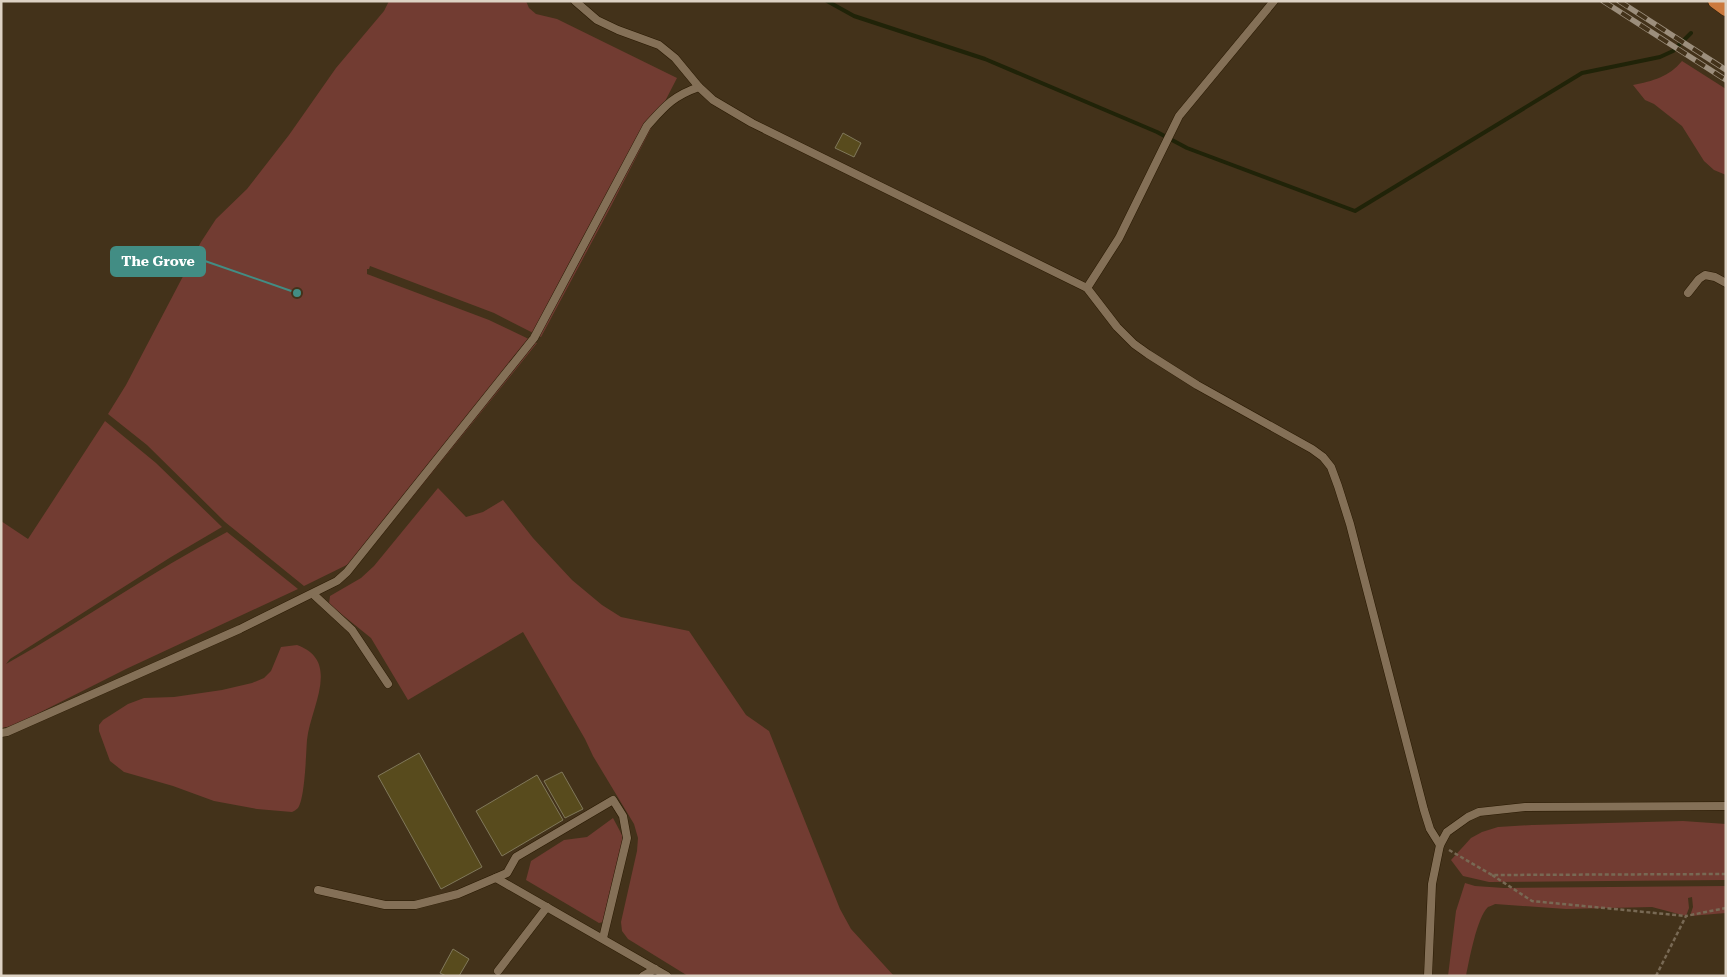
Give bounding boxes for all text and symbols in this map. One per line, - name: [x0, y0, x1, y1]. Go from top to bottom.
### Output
- callout: The Grove: [111, 247, 205, 276]
- text: The Grove: [121, 253, 195, 269]

